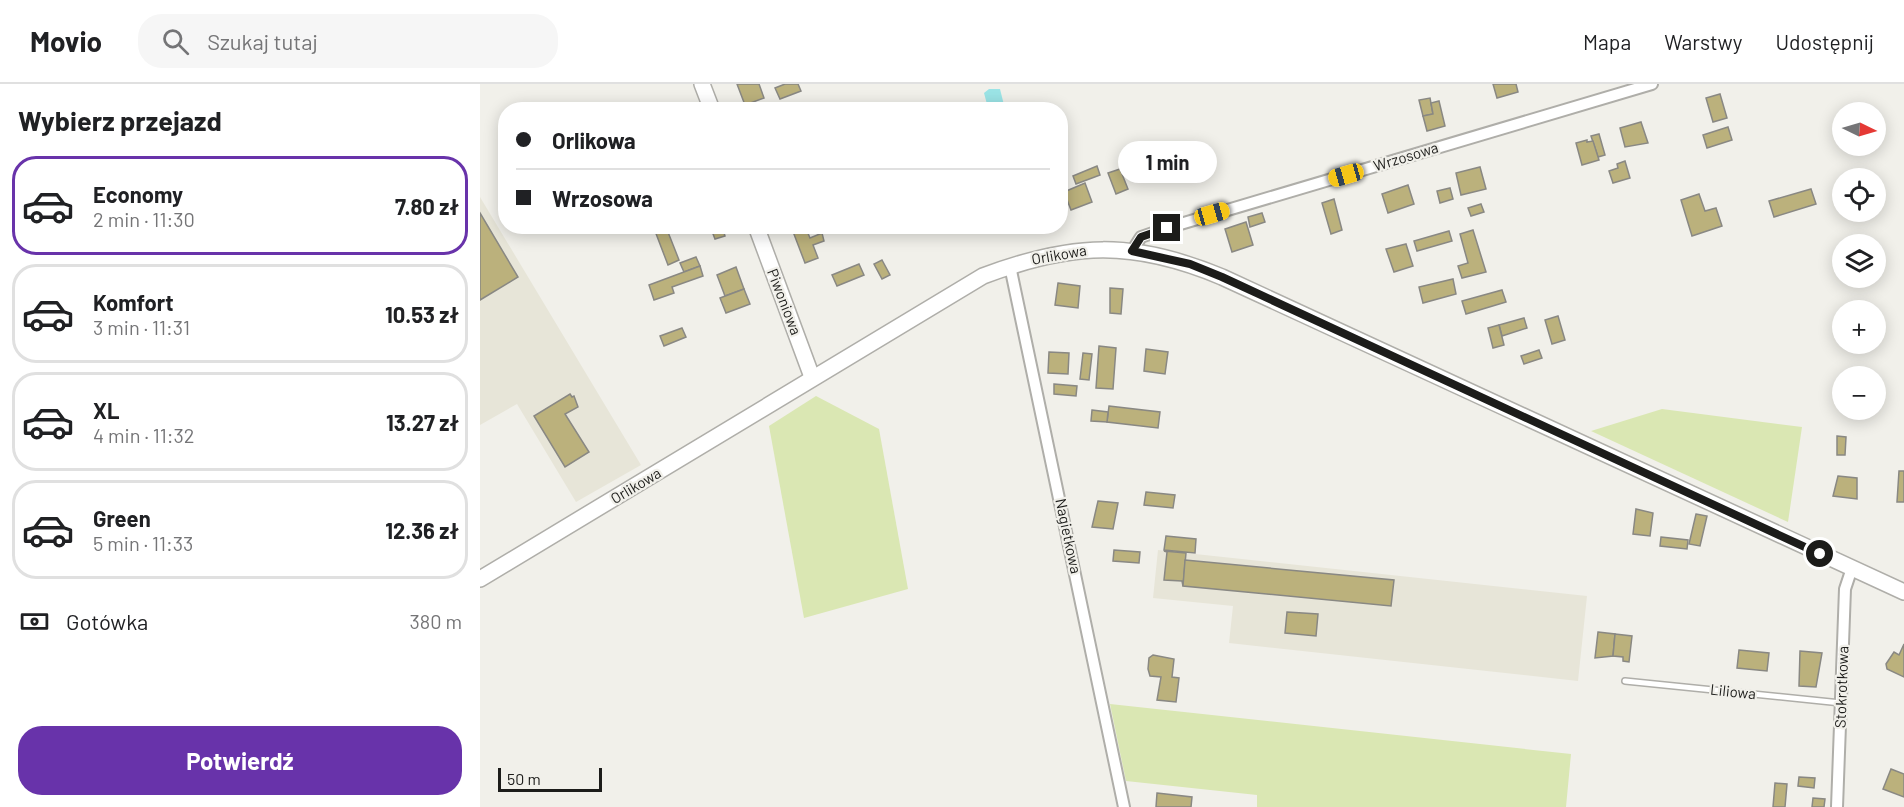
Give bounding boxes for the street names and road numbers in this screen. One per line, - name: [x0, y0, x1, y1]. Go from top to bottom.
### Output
- street label: Wrzosowa: [1371, 138, 1440, 174]
- street label: Orlikowa: [1030, 240, 1088, 268]
- street label: Piwoniowa: [764, 266, 806, 337]
- street label: Orlikowa: [607, 463, 664, 507]
- street label: Nagietkowa: [1052, 497, 1086, 575]
- street label: Stokrotkowa: [1831, 646, 1851, 728]
- street label: Liliowa: [1709, 680, 1757, 702]

